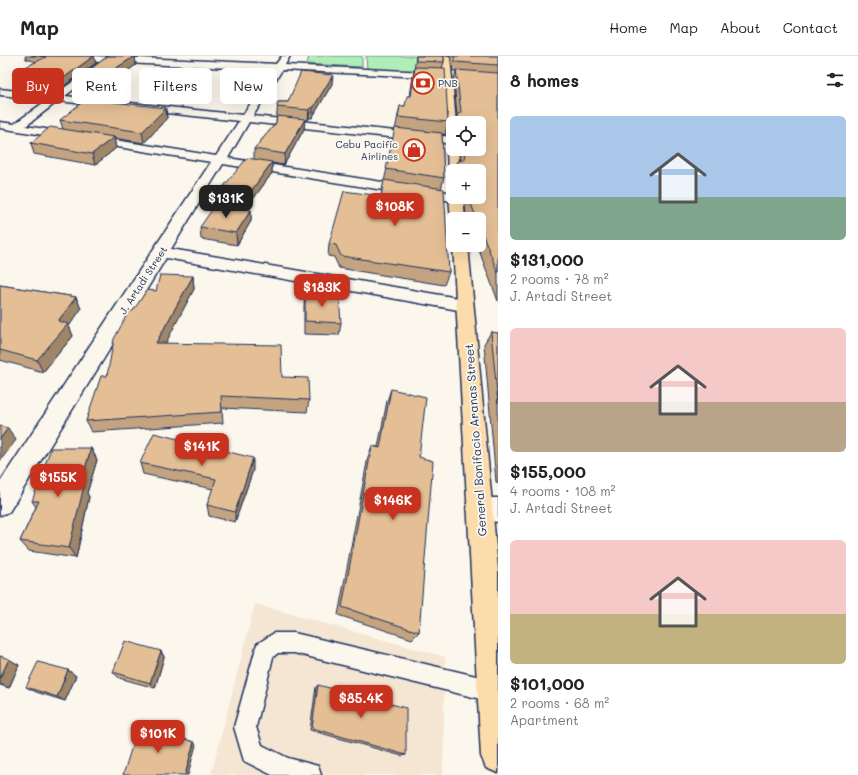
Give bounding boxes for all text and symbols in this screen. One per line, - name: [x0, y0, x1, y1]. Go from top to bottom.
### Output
- text: Map: [20, 15, 59, 40]
- text: Home: [609, 18, 647, 37]
- text: Map: [669, 18, 698, 37]
- text: About: [720, 18, 761, 37]
- text: Contact: [783, 18, 838, 37]
- chip: Buy: [12, 68, 64, 104]
- chip: Rent: [72, 68, 131, 104]
- chip: Filters: [139, 68, 212, 104]
- chip: New: [220, 68, 277, 104]
- text: 8 homes: [510, 69, 579, 91]
- icon: filters: [824, 69, 846, 91]
- bank icon: PNB: [410, 70, 436, 96]
- place label: PNB: [438, 76, 458, 90]
- map controls: [446, 116, 486, 252]
- button: locate: [446, 116, 486, 156]
- place label: Cebu Pacific Airlines: [336, 137, 398, 163]
- shop icon: Cebu Pacific Airlines: [401, 137, 427, 163]
- icon: home: [642, 142, 714, 214]
- button: +: [446, 164, 486, 204]
- pin: $131K: [198, 185, 254, 219]
- text: $131K: [208, 189, 244, 206]
- pin: $108K: [367, 193, 423, 227]
- text: $108K: [376, 197, 414, 214]
- button: −: [446, 212, 486, 252]
- street label: J. Artadi Street: [116, 243, 170, 317]
- text: $131,000: [510, 248, 584, 270]
- text: 2 rooms · 78 m²: [510, 270, 609, 287]
- pin: $183K: [294, 274, 350, 308]
- text: $183K: [303, 278, 341, 295]
- text: J. Artadi Street: [510, 287, 612, 304]
- street label: General Bonifacio Aranas Street: [460, 343, 490, 537]
- icon: home: [642, 354, 714, 426]
- pin: $141K: [174, 433, 230, 467]
- text: $141K: [184, 437, 220, 454]
- text: $155,000: [510, 460, 586, 482]
- pin: $155K: [30, 464, 86, 498]
- text: $155K: [39, 468, 77, 485]
- text: 4 rooms · 108 m²: [510, 482, 616, 499]
- pin: $146K: [365, 487, 421, 521]
- text: $146K: [374, 491, 412, 508]
- text: J. Artadi Street: [510, 499, 612, 516]
- icon: home: [642, 566, 714, 638]
- text: $101,000: [510, 672, 585, 694]
- pin: $85.4K: [328, 685, 394, 719]
- text: $85.4K: [339, 689, 383, 706]
- text: 2 rooms · 68 m²: [510, 694, 609, 711]
- text: Apartment: [510, 711, 579, 728]
- pin: $101K: [130, 720, 186, 754]
- text: $101K: [140, 724, 176, 741]

